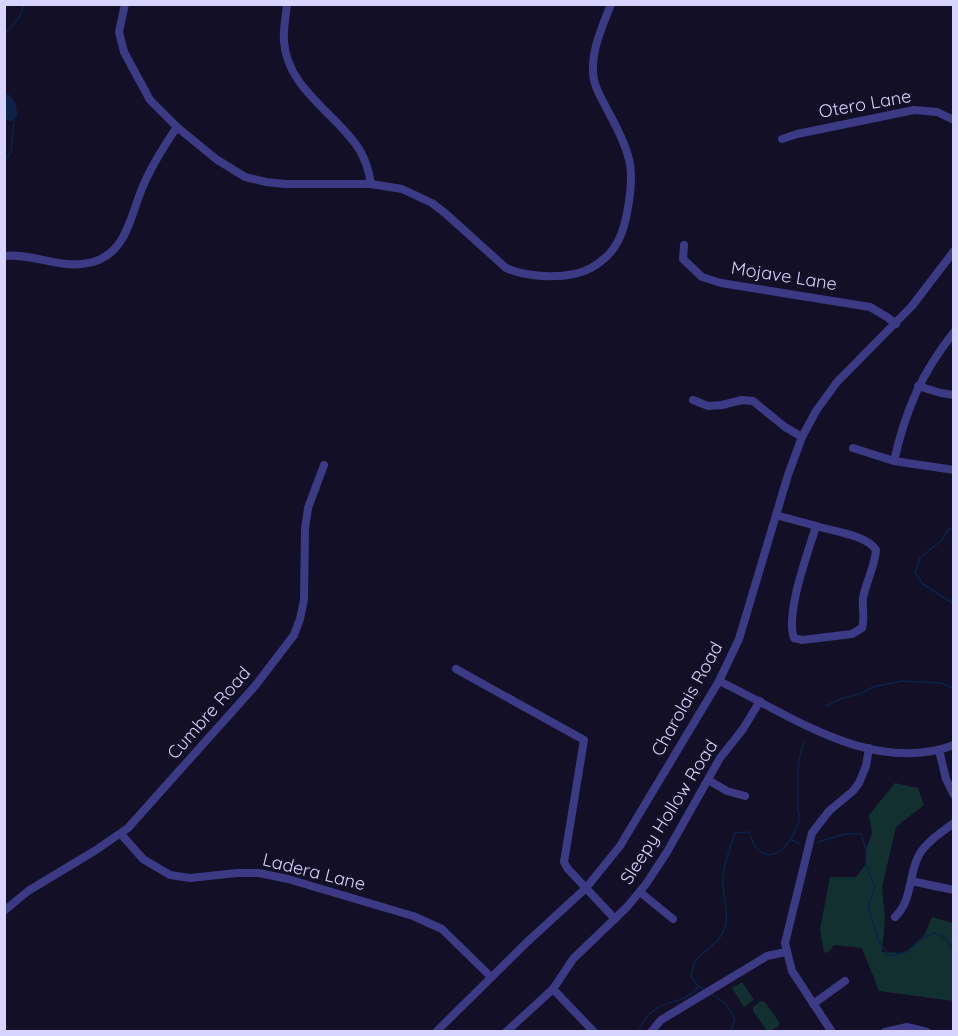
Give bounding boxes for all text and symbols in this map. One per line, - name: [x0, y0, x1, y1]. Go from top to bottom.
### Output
- street label: Otero Lane: [817, 84, 913, 123]
- street label: Mojave Lane: [729, 256, 839, 295]
- street label: Charolais Road: [646, 638, 727, 760]
- street label: Cumbre Road: [162, 662, 255, 764]
- street label: Sleepy Hollow Road: [615, 735, 722, 888]
- street label: Ladera Lane: [260, 848, 368, 895]

